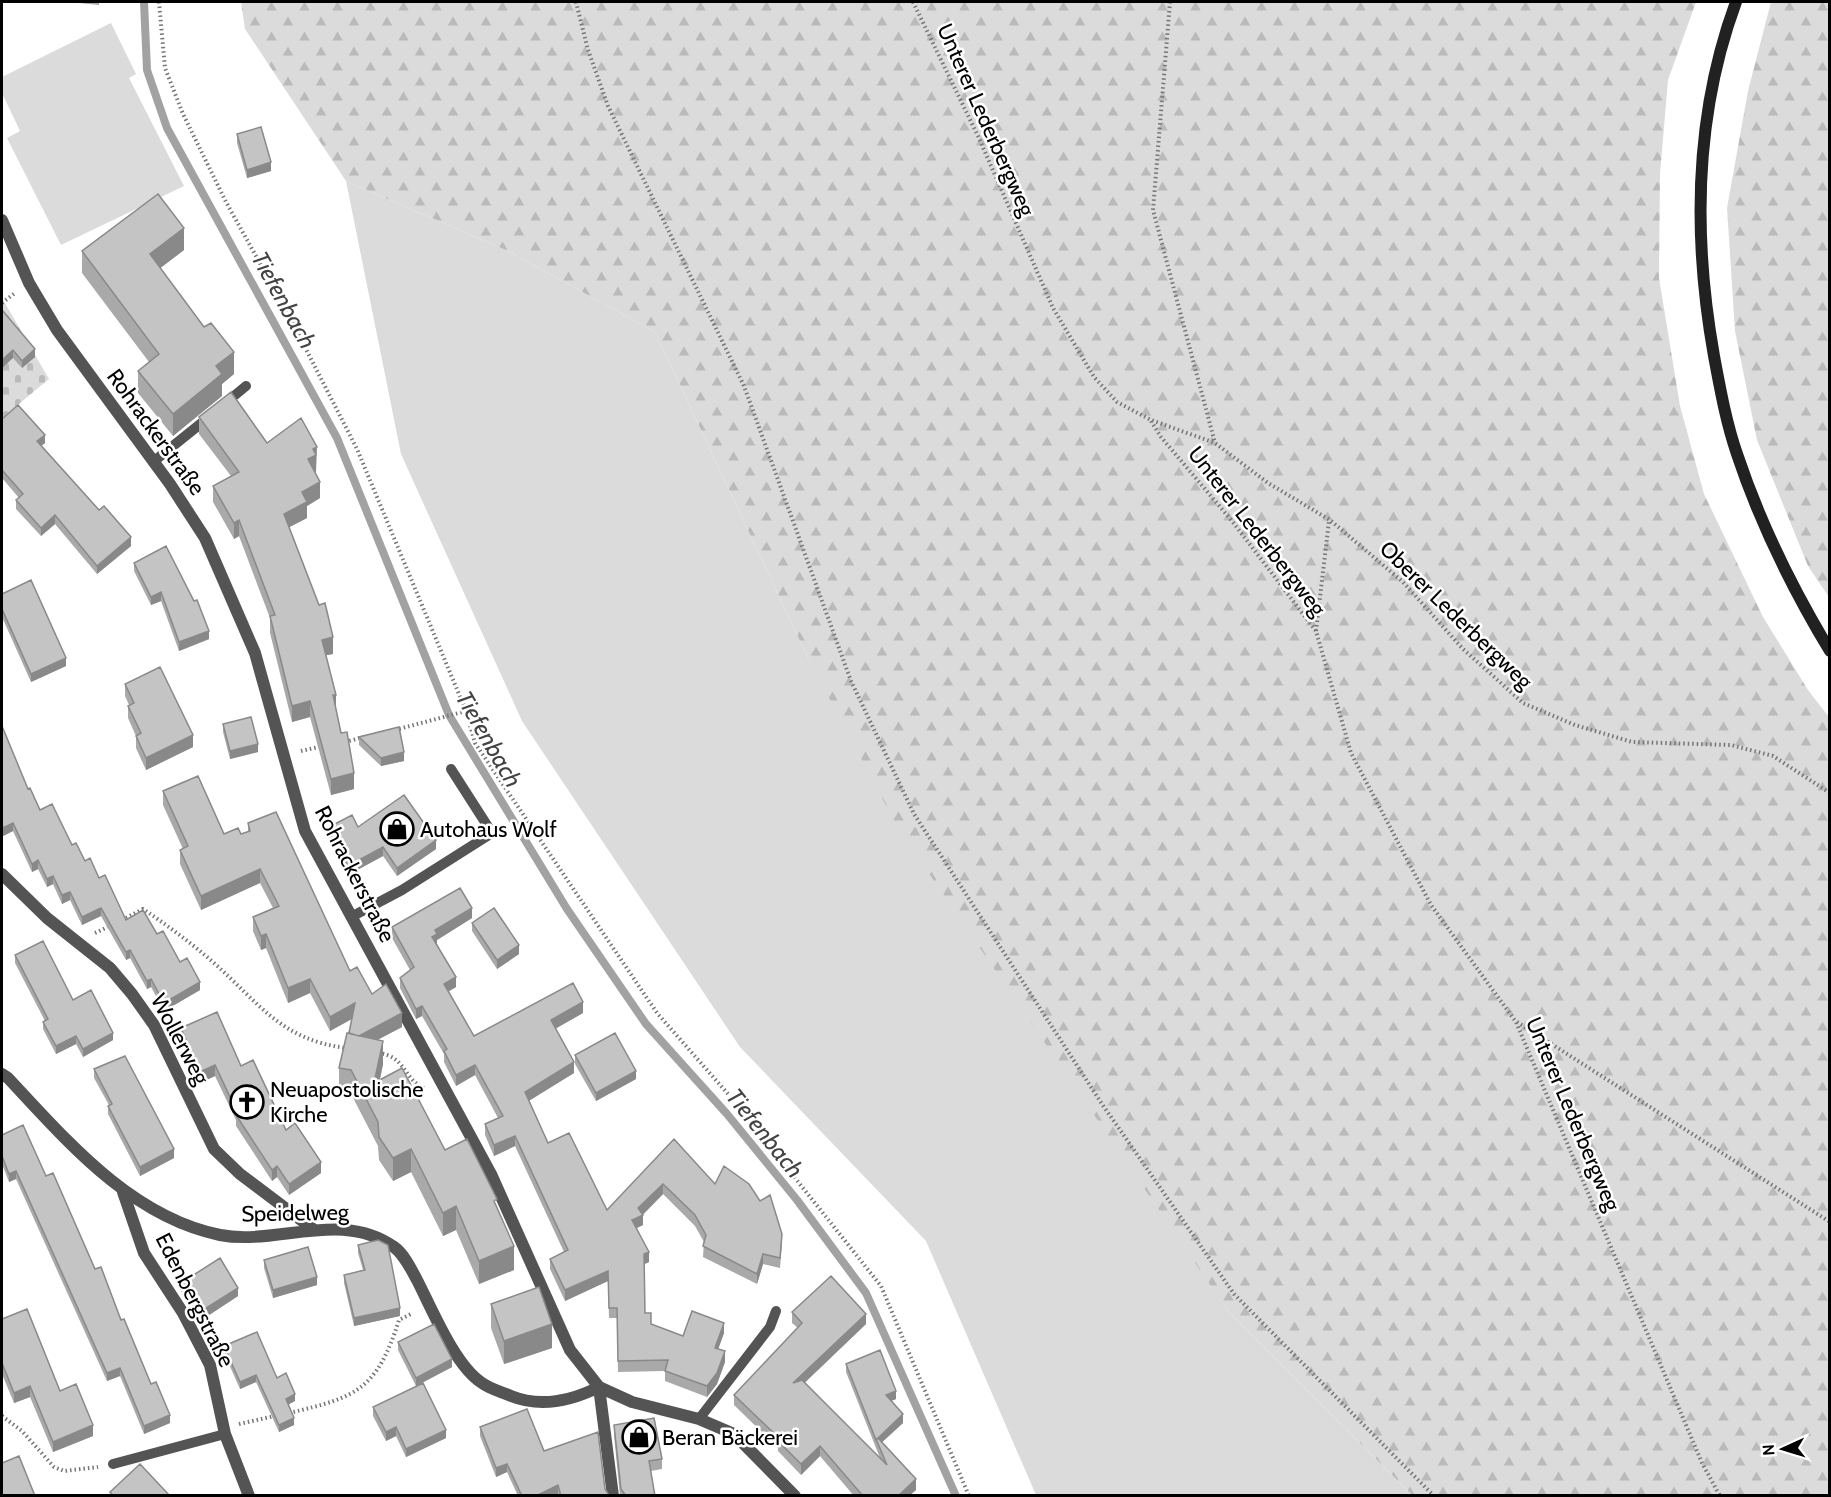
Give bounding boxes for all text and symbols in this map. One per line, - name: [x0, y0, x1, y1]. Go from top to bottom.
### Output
- street label: Unterer Lederbergweg: [931, 20, 1041, 221]
- water label: Tiefenbach: [246, 246, 322, 354]
- street label: Rohrackerstraße: [101, 364, 211, 500]
- street label: Unterer Lederbergweg: [1182, 441, 1332, 622]
- street label: Oberer Lederbergweg: [1374, 535, 1539, 696]
- water label: Tiefenbach: [450, 686, 528, 792]
- street label: Rohrackerstraße: [309, 801, 401, 947]
- shop icon: Autohaus Wolf: [379, 811, 415, 847]
- place label: Autohaus Wolf: [420, 816, 557, 843]
- street label: Wollerweg: [145, 989, 216, 1090]
- street label: Unterer Lederbergweg: [1520, 1013, 1626, 1216]
- place label: Neuapostolische Kirche: [270, 1076, 424, 1128]
- water label: Tiefenbach: [720, 1083, 810, 1183]
- church icon: Neuapostolische Kirche: [229, 1084, 265, 1120]
- street label: Speidelweg: [241, 1199, 350, 1227]
- street label: Edenbergstraße: [150, 1229, 240, 1371]
- shop icon: Beran Bäckerei: [621, 1419, 657, 1455]
- north arrow: [1753, 1419, 1813, 1479]
- place label: Beran Bäckerei: [662, 1424, 798, 1451]
- text: N: [1759, 1444, 1778, 1456]

